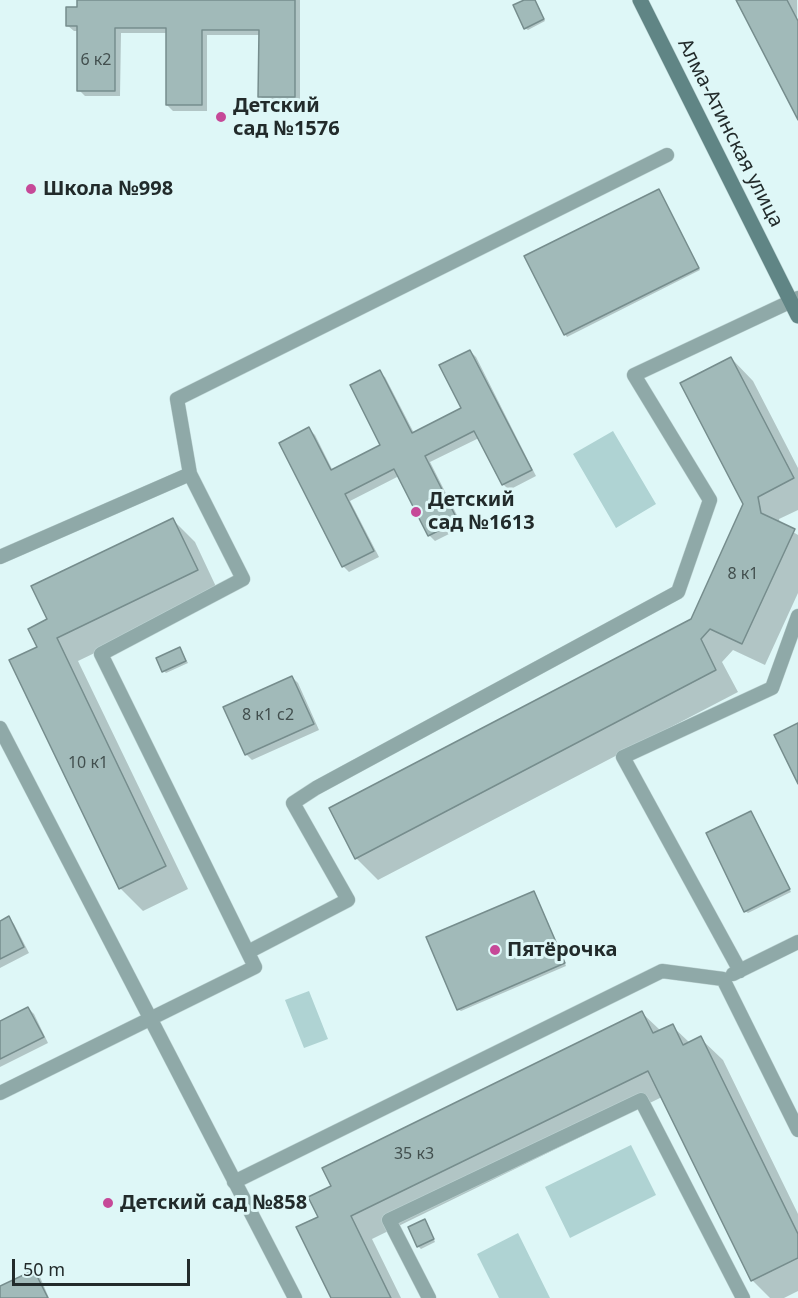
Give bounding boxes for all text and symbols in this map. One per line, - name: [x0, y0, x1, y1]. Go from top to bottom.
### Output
- street label: Алма-Атинская улица: [672, 35, 788, 231]
- house number: 6 к2: [81, 50, 111, 70]
- place label: Детский сад №1576: [233, 94, 340, 141]
- marker: Детский сад №1576: [214, 110, 228, 124]
- place label: Школа №998: [43, 177, 173, 201]
- marker: Школа №998: [24, 182, 38, 196]
- place label: Детский сад №1613: [428, 488, 535, 535]
- marker: Детский сад №1613: [409, 505, 423, 519]
- house number: 8 к1: [728, 564, 758, 584]
- house number: 8 к1 с2: [242, 705, 294, 725]
- house number: 10 к1: [68, 753, 108, 773]
- place label: Пятёрочка: [507, 938, 617, 962]
- marker: Пятёрочка: [488, 943, 502, 957]
- house number: 35 к3: [394, 1144, 434, 1164]
- place label: Детский сад №858: [120, 1191, 307, 1215]
- marker: Детский сад №858: [101, 1196, 115, 1210]
- scale bar: [15, 1247, 194, 1285]
- text: 50 m: [23, 1257, 65, 1281]

